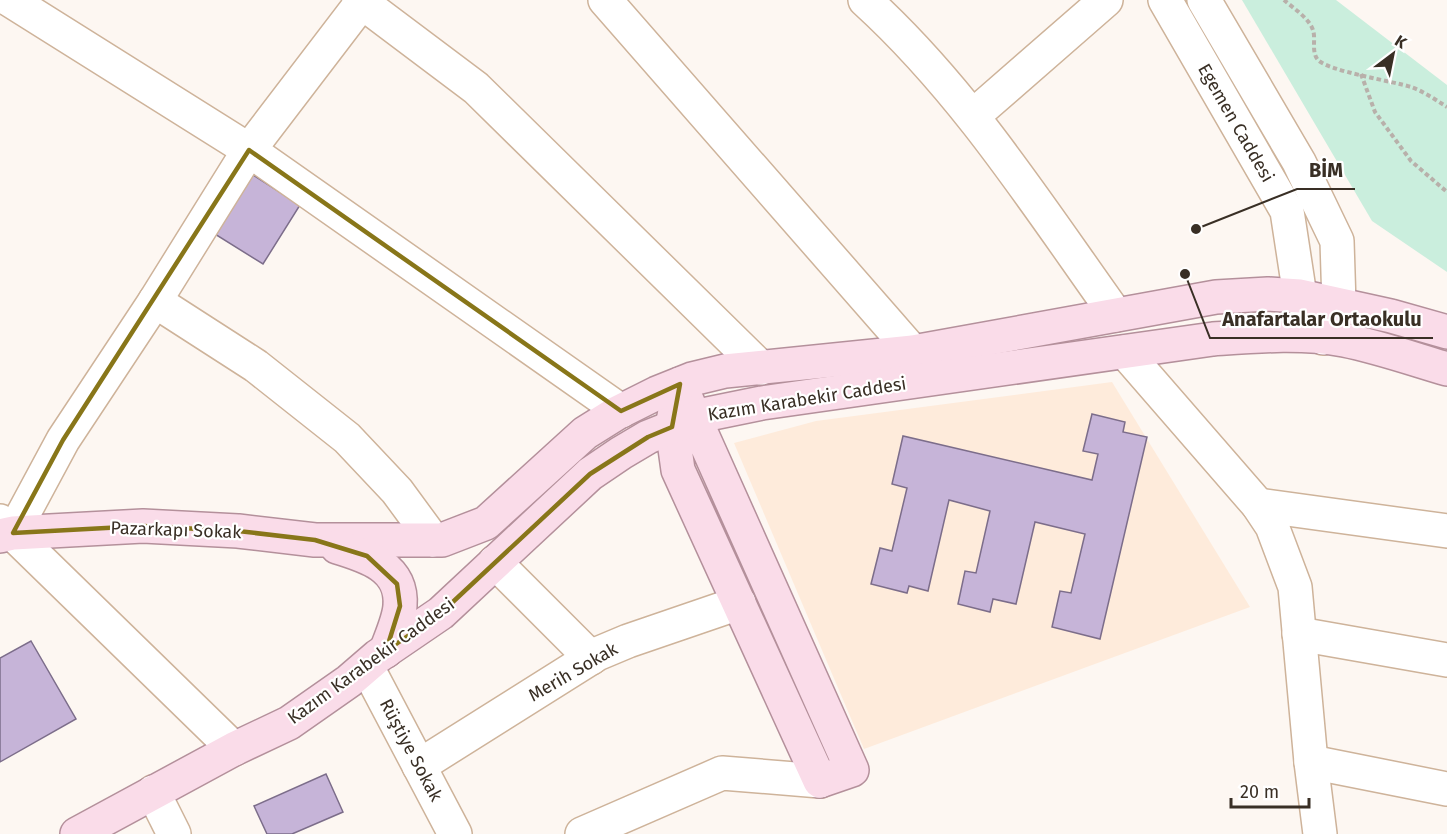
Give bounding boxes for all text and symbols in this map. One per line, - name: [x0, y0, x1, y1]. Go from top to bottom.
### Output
- north arrow: [1363, 24, 1423, 84]
- text: K: [1391, 31, 1411, 53]
- street label: Egemen Caddesi: [1193, 60, 1279, 186]
- callout: BİM: [1297, 151, 1355, 189]
- text: BİM: [1309, 158, 1343, 182]
- callout: Anafartalar Ortaokulu: [1210, 300, 1433, 338]
- text: Anafartalar Ortaokulu: [1221, 307, 1422, 331]
- street label: Kazım Karabekir Caddesi: [706, 372, 908, 426]
- street label: Pazarkapı Sokak: [110, 517, 243, 543]
- street label: Kazım Karabekir Caddesi: [283, 593, 459, 729]
- street label: Merih Sokak: [524, 637, 622, 706]
- street label: Rüştiye Sokak: [375, 695, 448, 806]
- scale bar: [1231, 771, 1309, 809]
- text: 20 m: [1240, 781, 1279, 803]

